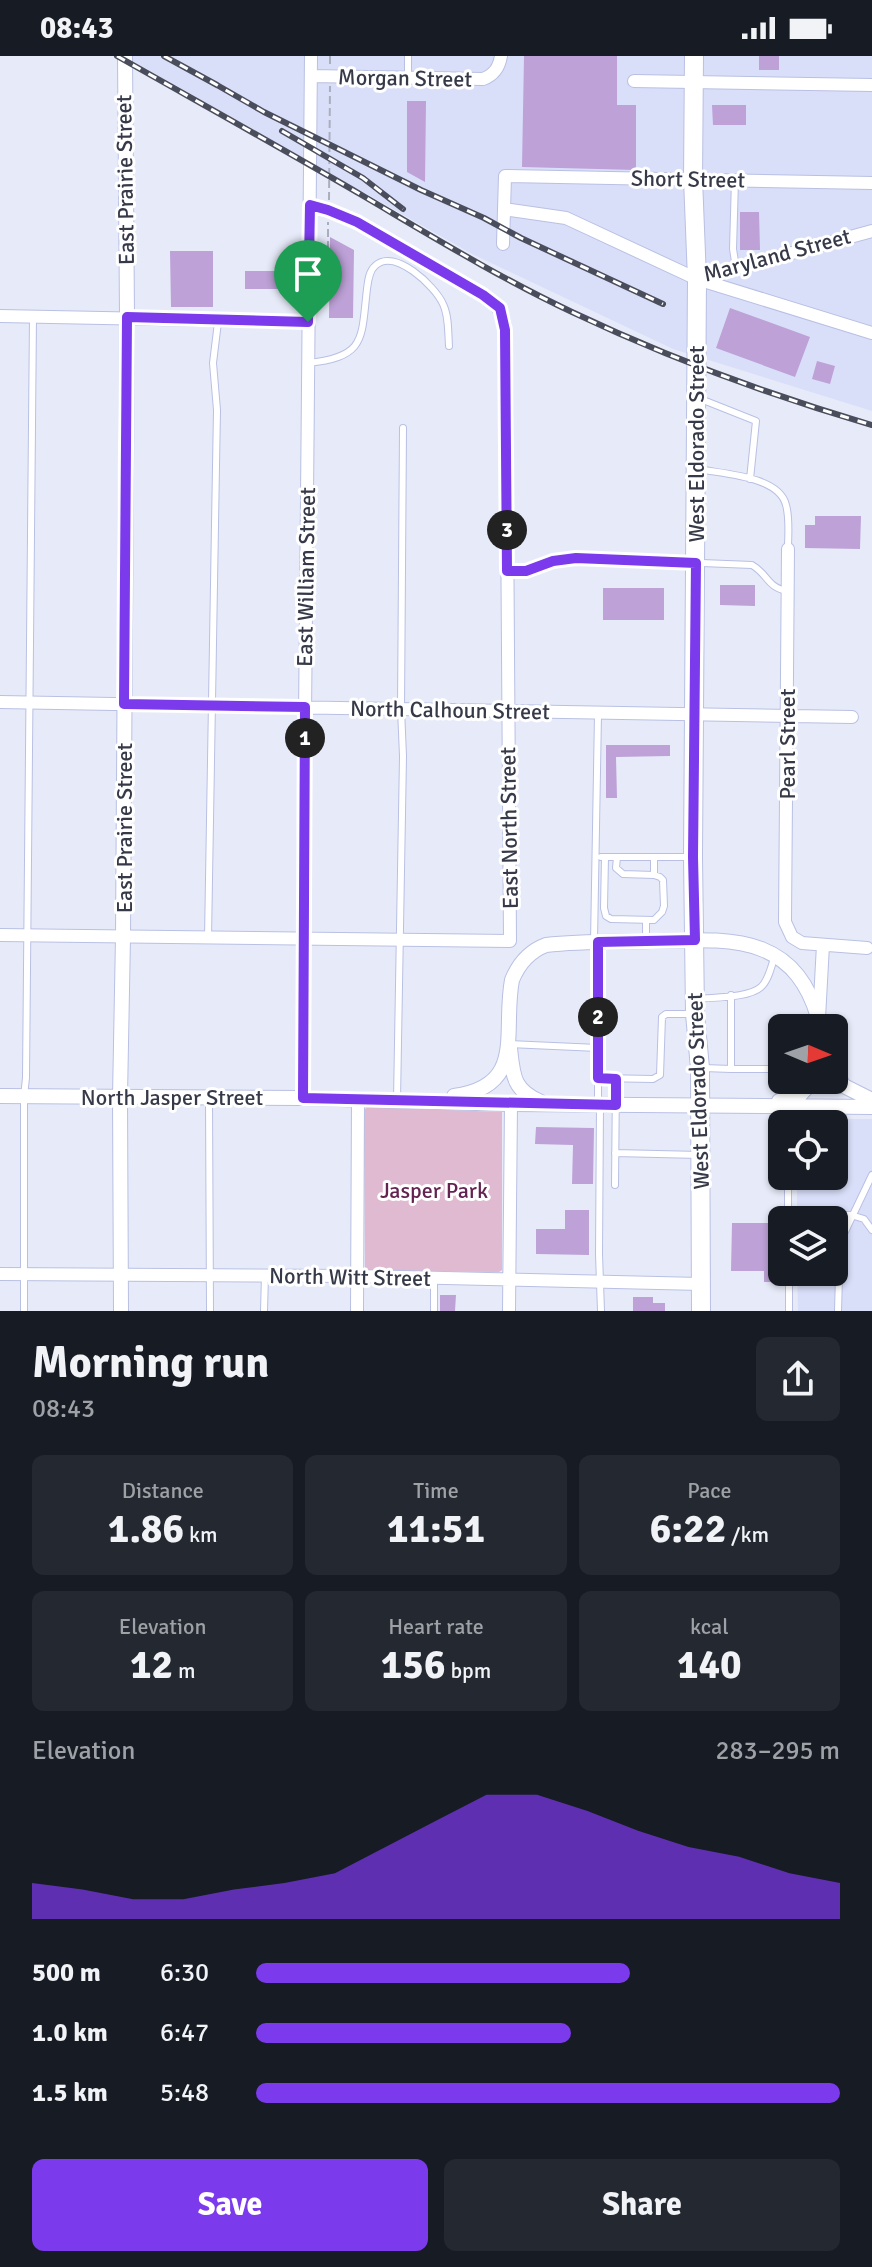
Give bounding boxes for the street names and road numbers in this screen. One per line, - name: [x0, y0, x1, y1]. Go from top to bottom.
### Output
- street label: Morgan Street: [338, 63, 473, 93]
- street label: East Prairie Street: [110, 94, 140, 265]
- street label: Short Street: [631, 165, 746, 193]
- street label: Maryland Street: [700, 222, 854, 288]
- street label: West Eldorado Street: [683, 345, 710, 543]
- street label: East William Street: [291, 487, 321, 667]
- street label: Pearl Street: [774, 688, 801, 799]
- street label: North Calhoun Street: [350, 695, 550, 725]
- street label: East Prairie Street: [111, 742, 138, 913]
- street label: East North Street: [494, 746, 524, 909]
- street label: West Eldorado Street: [681, 992, 715, 1190]
- street label: North Jasper Street: [81, 1084, 264, 1111]
- street label: North Witt Street: [269, 1262, 431, 1292]

